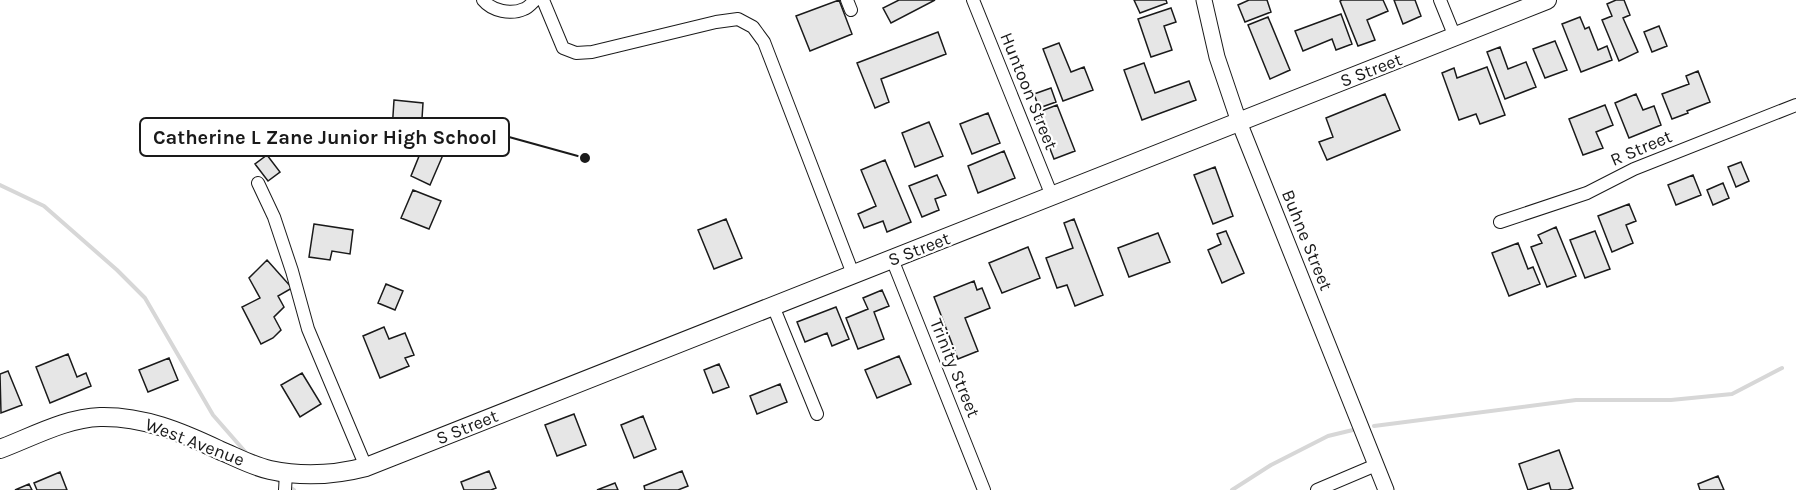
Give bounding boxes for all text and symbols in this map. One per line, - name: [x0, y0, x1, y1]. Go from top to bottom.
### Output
- street label: Huntoon Street: [995, 29, 1063, 153]
- street label: S Street: [1337, 48, 1405, 92]
- callout: Catherine L Zane Junior High School: [140, 118, 509, 156]
- street label: R Street: [1607, 125, 1675, 171]
- text: Catherine L Zane Junior High School: [153, 126, 497, 149]
- street label: Buhne Street: [1277, 186, 1337, 294]
- street label: S Street: [885, 227, 953, 271]
- street label: Trinity Street: [925, 315, 985, 421]
- street label: S Street: [433, 405, 501, 449]
- street label: West Avenue: [142, 413, 248, 471]

